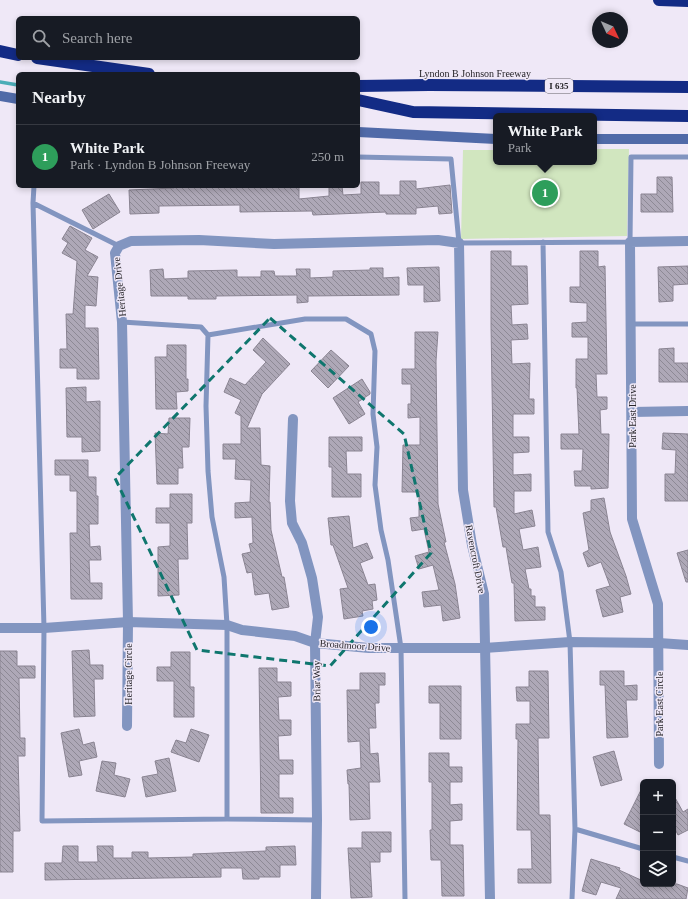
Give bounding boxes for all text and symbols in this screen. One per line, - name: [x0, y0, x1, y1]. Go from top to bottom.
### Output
- north arrow: [592, 12, 628, 48]
- search box: [16, 16, 360, 60]
- icon: search: [30, 27, 52, 49]
- text: Search here: [62, 30, 132, 46]
- street label: Lyndon B Johnson Freeway: [419, 68, 531, 79]
- road number: I 635: [545, 79, 573, 93]
- text: Nearby: [32, 88, 86, 107]
- popup: [493, 113, 597, 165]
- text: White Park: [508, 123, 582, 139]
- text: White Park: [70, 140, 145, 156]
- text: Park: [508, 140, 532, 155]
- text: 1: [42, 149, 48, 164]
- text: 250 m: [311, 149, 344, 164]
- text: Park · Lyndon B Johnson Freeway: [70, 157, 250, 172]
- pin: 1: [532, 178, 558, 208]
- street label: Heritage Drive: [111, 256, 128, 317]
- street label: Park East Drive: [627, 384, 638, 448]
- street label: Ravencroft Drive: [463, 524, 488, 595]
- your location: [361, 617, 381, 637]
- street label: Broadmoor Drive: [319, 638, 391, 653]
- street label: Heritage Circle: [123, 643, 134, 705]
- street label: Briar Way: [311, 660, 322, 702]
- street label: Park East Circle: [654, 671, 665, 736]
- map controls: [640, 779, 676, 887]
- button: +: [640, 779, 676, 815]
- button: −: [640, 815, 676, 851]
- button: layers: [640, 851, 676, 887]

